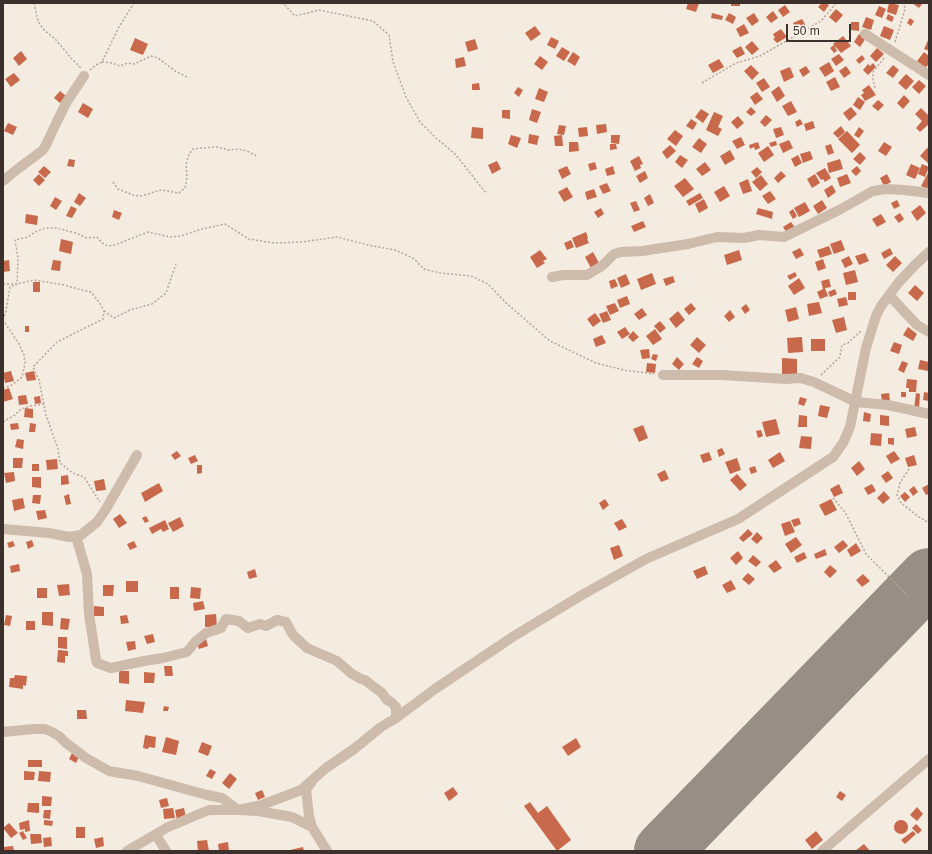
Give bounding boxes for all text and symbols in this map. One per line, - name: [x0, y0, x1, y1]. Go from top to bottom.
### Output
- scale bar: [788, 16, 853, 42]
- text: 50 m: [793, 24, 820, 38]

